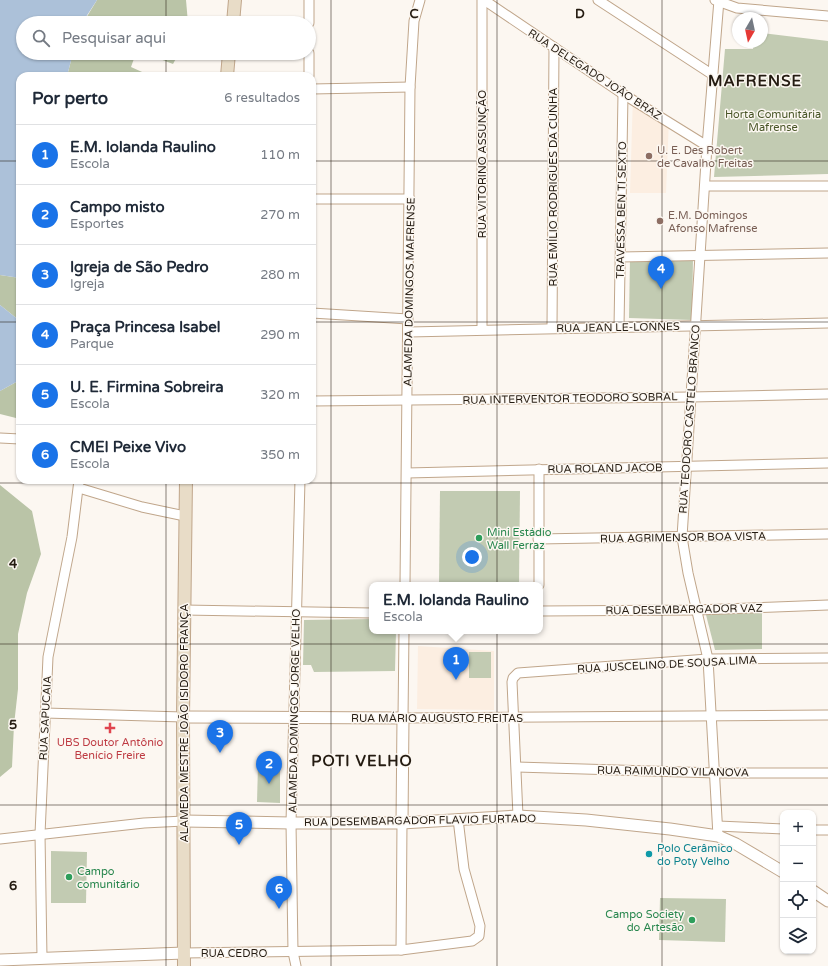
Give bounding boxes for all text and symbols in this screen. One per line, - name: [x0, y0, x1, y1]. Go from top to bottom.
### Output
- text: C: [409, 6, 419, 22]
- text: D: [575, 6, 585, 22]
- north arrow: [732, 12, 768, 48]
- search box: [16, 16, 316, 60]
- street label: RUA DELEGADO JOÃO BRAZ: [526, 26, 664, 123]
- icon: search: [30, 27, 52, 49]
- text: Pesquisar aqui: [62, 29, 166, 47]
- district label: MAFRENSE: [708, 72, 802, 90]
- text: Por perto: [32, 88, 108, 109]
- street label: RUA EMÍLIO RODRIGUES DA CUNHA: [546, 88, 560, 286]
- text: 6 resultados: [224, 90, 300, 106]
- street label: RUA VITORINO ASSUNÇÃO: [476, 90, 489, 238]
- park label: Horta Comunitária Mafrense: [725, 108, 821, 134]
- text: E.M. Iolanda Raulino: [70, 138, 216, 156]
- street label: TRAVESSA BEN TI SEXTO: [614, 141, 629, 279]
- place label: U. E. Des Robert de Cavalho Freitas: [657, 144, 753, 170]
- text: 1: [41, 147, 49, 163]
- text: 110 m: [260, 147, 300, 163]
- marker: U. E. Des Robert de Cavalho Freitas: [644, 151, 654, 161]
- text: Escola: [70, 156, 110, 172]
- street label: ALAMEDA DOMINGOS MAFRENSE: [401, 197, 418, 387]
- text: Campo misto: [70, 198, 165, 216]
- text: 2: [41, 207, 49, 223]
- text: 270 m: [260, 207, 300, 223]
- place label: E.M. Domingos Afonso Mafrense: [668, 209, 757, 235]
- text: Esportes: [70, 216, 124, 232]
- marker: E.M. Domingos Afonso Mafrense: [655, 216, 665, 226]
- pin: 4: [648, 256, 674, 289]
- text: Igreja de São Pedro: [70, 258, 209, 276]
- text: 3: [41, 267, 49, 283]
- text: 280 m: [260, 267, 300, 283]
- text: Igreja: [70, 276, 104, 292]
- text: Praça Princesa Isabel: [70, 318, 220, 336]
- street label: RUA JEAN LE-LONNES: [556, 320, 680, 335]
- street label: RUA TEODORO CASTELO BRANCO: [676, 324, 703, 514]
- text: 4: [41, 327, 49, 343]
- text: 290 m: [260, 327, 300, 343]
- text: Parque: [70, 336, 114, 352]
- text: U. E. Firmina Sobreira: [70, 378, 224, 396]
- text: 5: [41, 387, 49, 403]
- text: 320 m: [260, 387, 300, 403]
- street label: RUA INTERVENTOR TEODORO SOBRAL: [462, 390, 678, 407]
- text: Escola: [70, 396, 110, 412]
- text: CMEI Peixe Vivo: [70, 438, 186, 456]
- text: 6: [41, 447, 49, 463]
- text: 350 m: [260, 447, 300, 463]
- text: Escola: [70, 456, 110, 472]
- street label: RUA ROLAND JACOB: [547, 461, 663, 476]
- place label: Mini Estádio Wall Ferraz: [487, 526, 552, 552]
- street label: RUA AGRIMENSOR BOA VISTA: [600, 530, 766, 545]
- marker: Mini Estádio Wall Ferraz: [474, 533, 484, 543]
- your location: [462, 547, 482, 567]
- text: 4: [9, 556, 18, 572]
- popup: [369, 582, 543, 634]
- text: E.M. Iolanda Raulino: [383, 591, 529, 609]
- street label: RUA DESEMBARGADOR VAZ: [605, 602, 763, 617]
- street label: ALAMEDA MESTRE JOÃO ISIDORO FRANÇA: [178, 604, 191, 842]
- street label: ALAMEDA DOMINGOS JORGE VELHO: [286, 609, 303, 813]
- text: Escola: [383, 609, 423, 625]
- pin: 1: [443, 647, 469, 680]
- street label: RUA JUSCELINO DE SOUSA LIMA: [577, 653, 757, 676]
- street label: RUA SAPUCAIA: [37, 675, 54, 761]
- street label: RUA MÁRIO AUGUSTO FREITAS: [351, 711, 523, 725]
- text: 5: [9, 717, 17, 733]
- pin: 3: [207, 720, 233, 753]
- marker: UBS Doutor Antônio Benício Freire: [104, 722, 116, 734]
- place label: UBS Doutor Antônio Benício Freire: [57, 736, 164, 762]
- pin: 2: [256, 751, 282, 784]
- district label: POTI VELHO: [311, 752, 413, 770]
- street label: RUA RAIMUNDO VILANOVA: [597, 764, 749, 779]
- map controls: [780, 810, 816, 954]
- button: +: [780, 810, 816, 846]
- pin: 5: [226, 812, 252, 845]
- street label: RUA DESEMBARGADOR FLAVIO FURTADO: [304, 812, 536, 829]
- place label: Polo Cerâmico do Poty Velho: [657, 842, 733, 868]
- button: −: [780, 846, 816, 882]
- marker: Polo Cerâmico do Poty Velho: [644, 849, 654, 859]
- place label: Campo comunitário: [77, 865, 140, 891]
- marker: Campo comunitário: [64, 872, 74, 882]
- pin: 6: [266, 876, 292, 909]
- text: 6: [9, 878, 17, 894]
- button: locate: [780, 882, 816, 918]
- place label: Campo Society do Artesão: [605, 908, 684, 934]
- marker: Campo Society do Artesão: [687, 915, 697, 925]
- button: layers: [780, 918, 816, 954]
- street label: RUA CEDRO: [201, 947, 267, 960]

